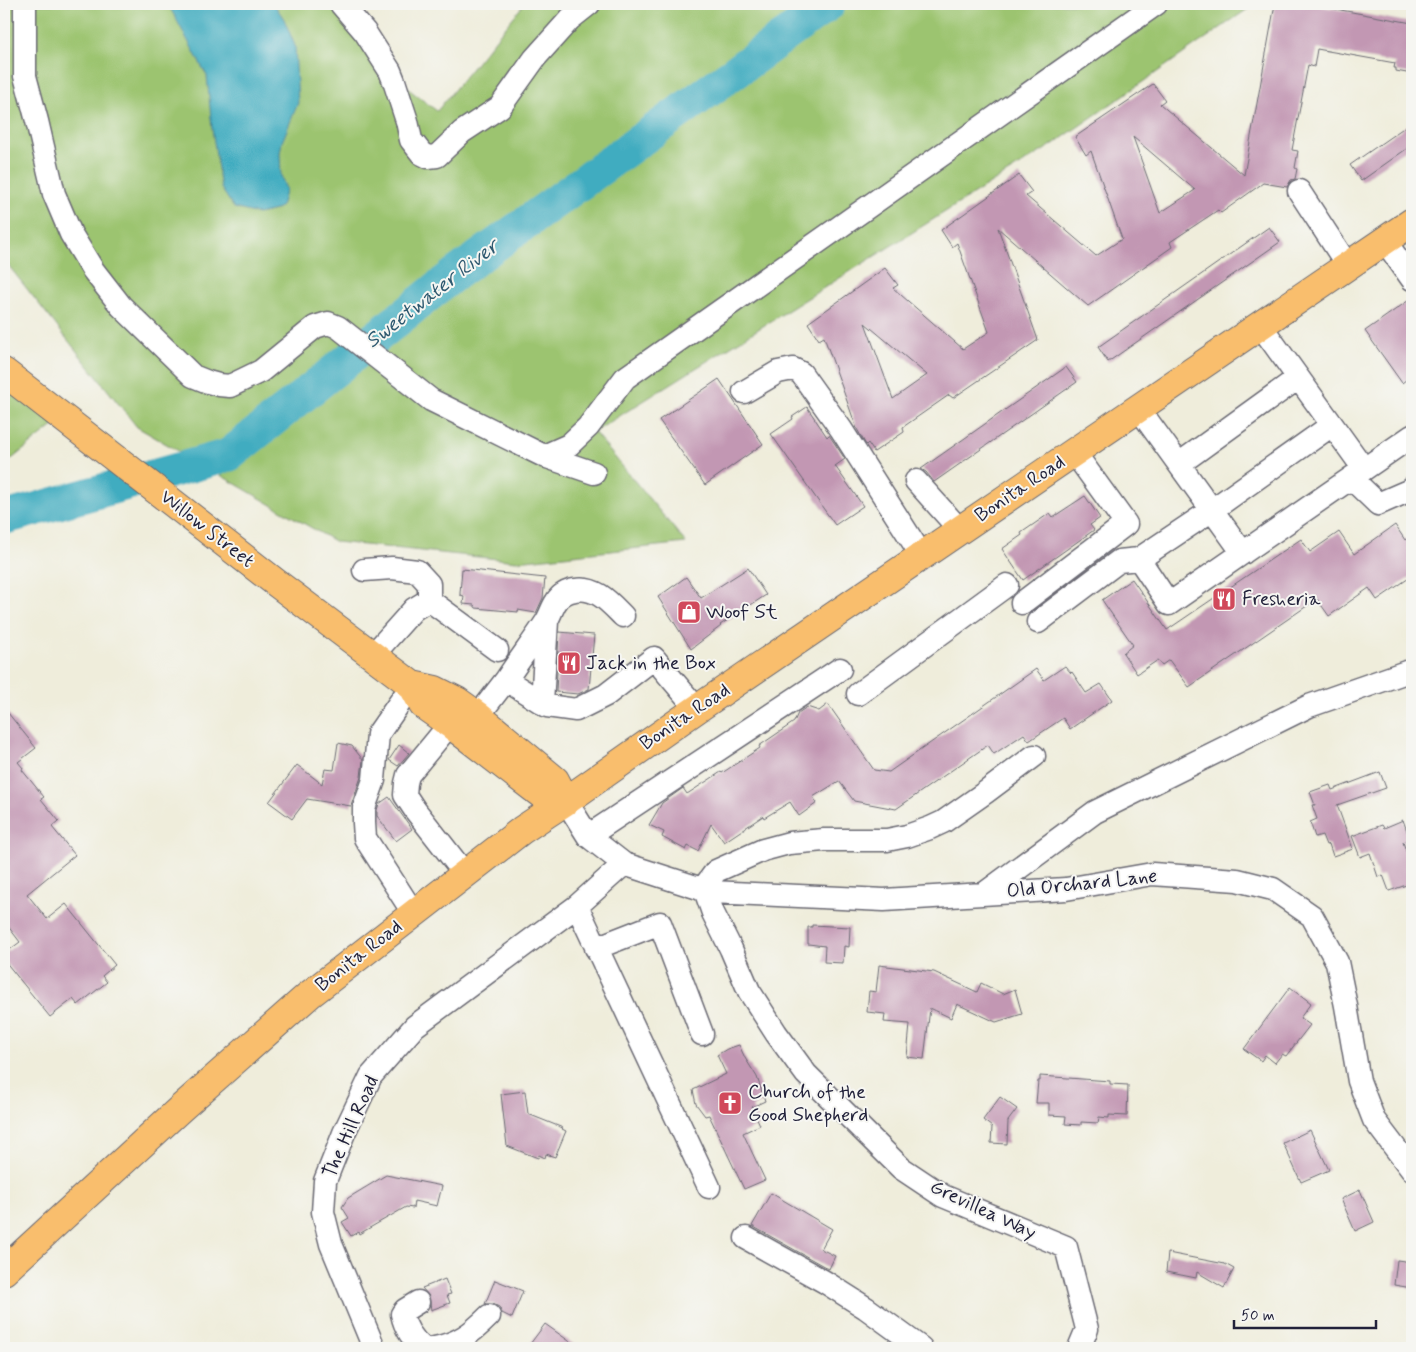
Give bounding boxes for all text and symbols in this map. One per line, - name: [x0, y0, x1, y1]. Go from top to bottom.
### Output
- water label: Sweetwater River: [360, 231, 507, 355]
- street label: Bonita Road: [970, 449, 1070, 529]
- street label: Willow Street: [154, 484, 260, 574]
- restaurant icon: Fresheria: [1211, 586, 1237, 612]
- place label: Fresheria: [1242, 586, 1321, 613]
- shop icon: Woof St: [676, 599, 702, 625]
- place label: Woof St: [706, 599, 778, 626]
- restaurant icon: Jack in the Box: [556, 650, 582, 676]
- place label: Jack in the Box: [586, 650, 716, 677]
- street label: Bonita Road: [635, 677, 735, 757]
- street label: Old Orchard Lane: [1005, 863, 1159, 905]
- street label: Bonita Road: [310, 913, 408, 999]
- street label: The Hill Road: [316, 1071, 386, 1183]
- place label: Church of the Good Shepherd: [748, 1079, 868, 1129]
- church icon: Church of the Good Shepherd: [717, 1090, 743, 1116]
- street label: Grevillea Way: [925, 1174, 1041, 1246]
- scale bar: [1234, 1297, 1376, 1329]
- text: 50 m: [1241, 1306, 1275, 1326]

